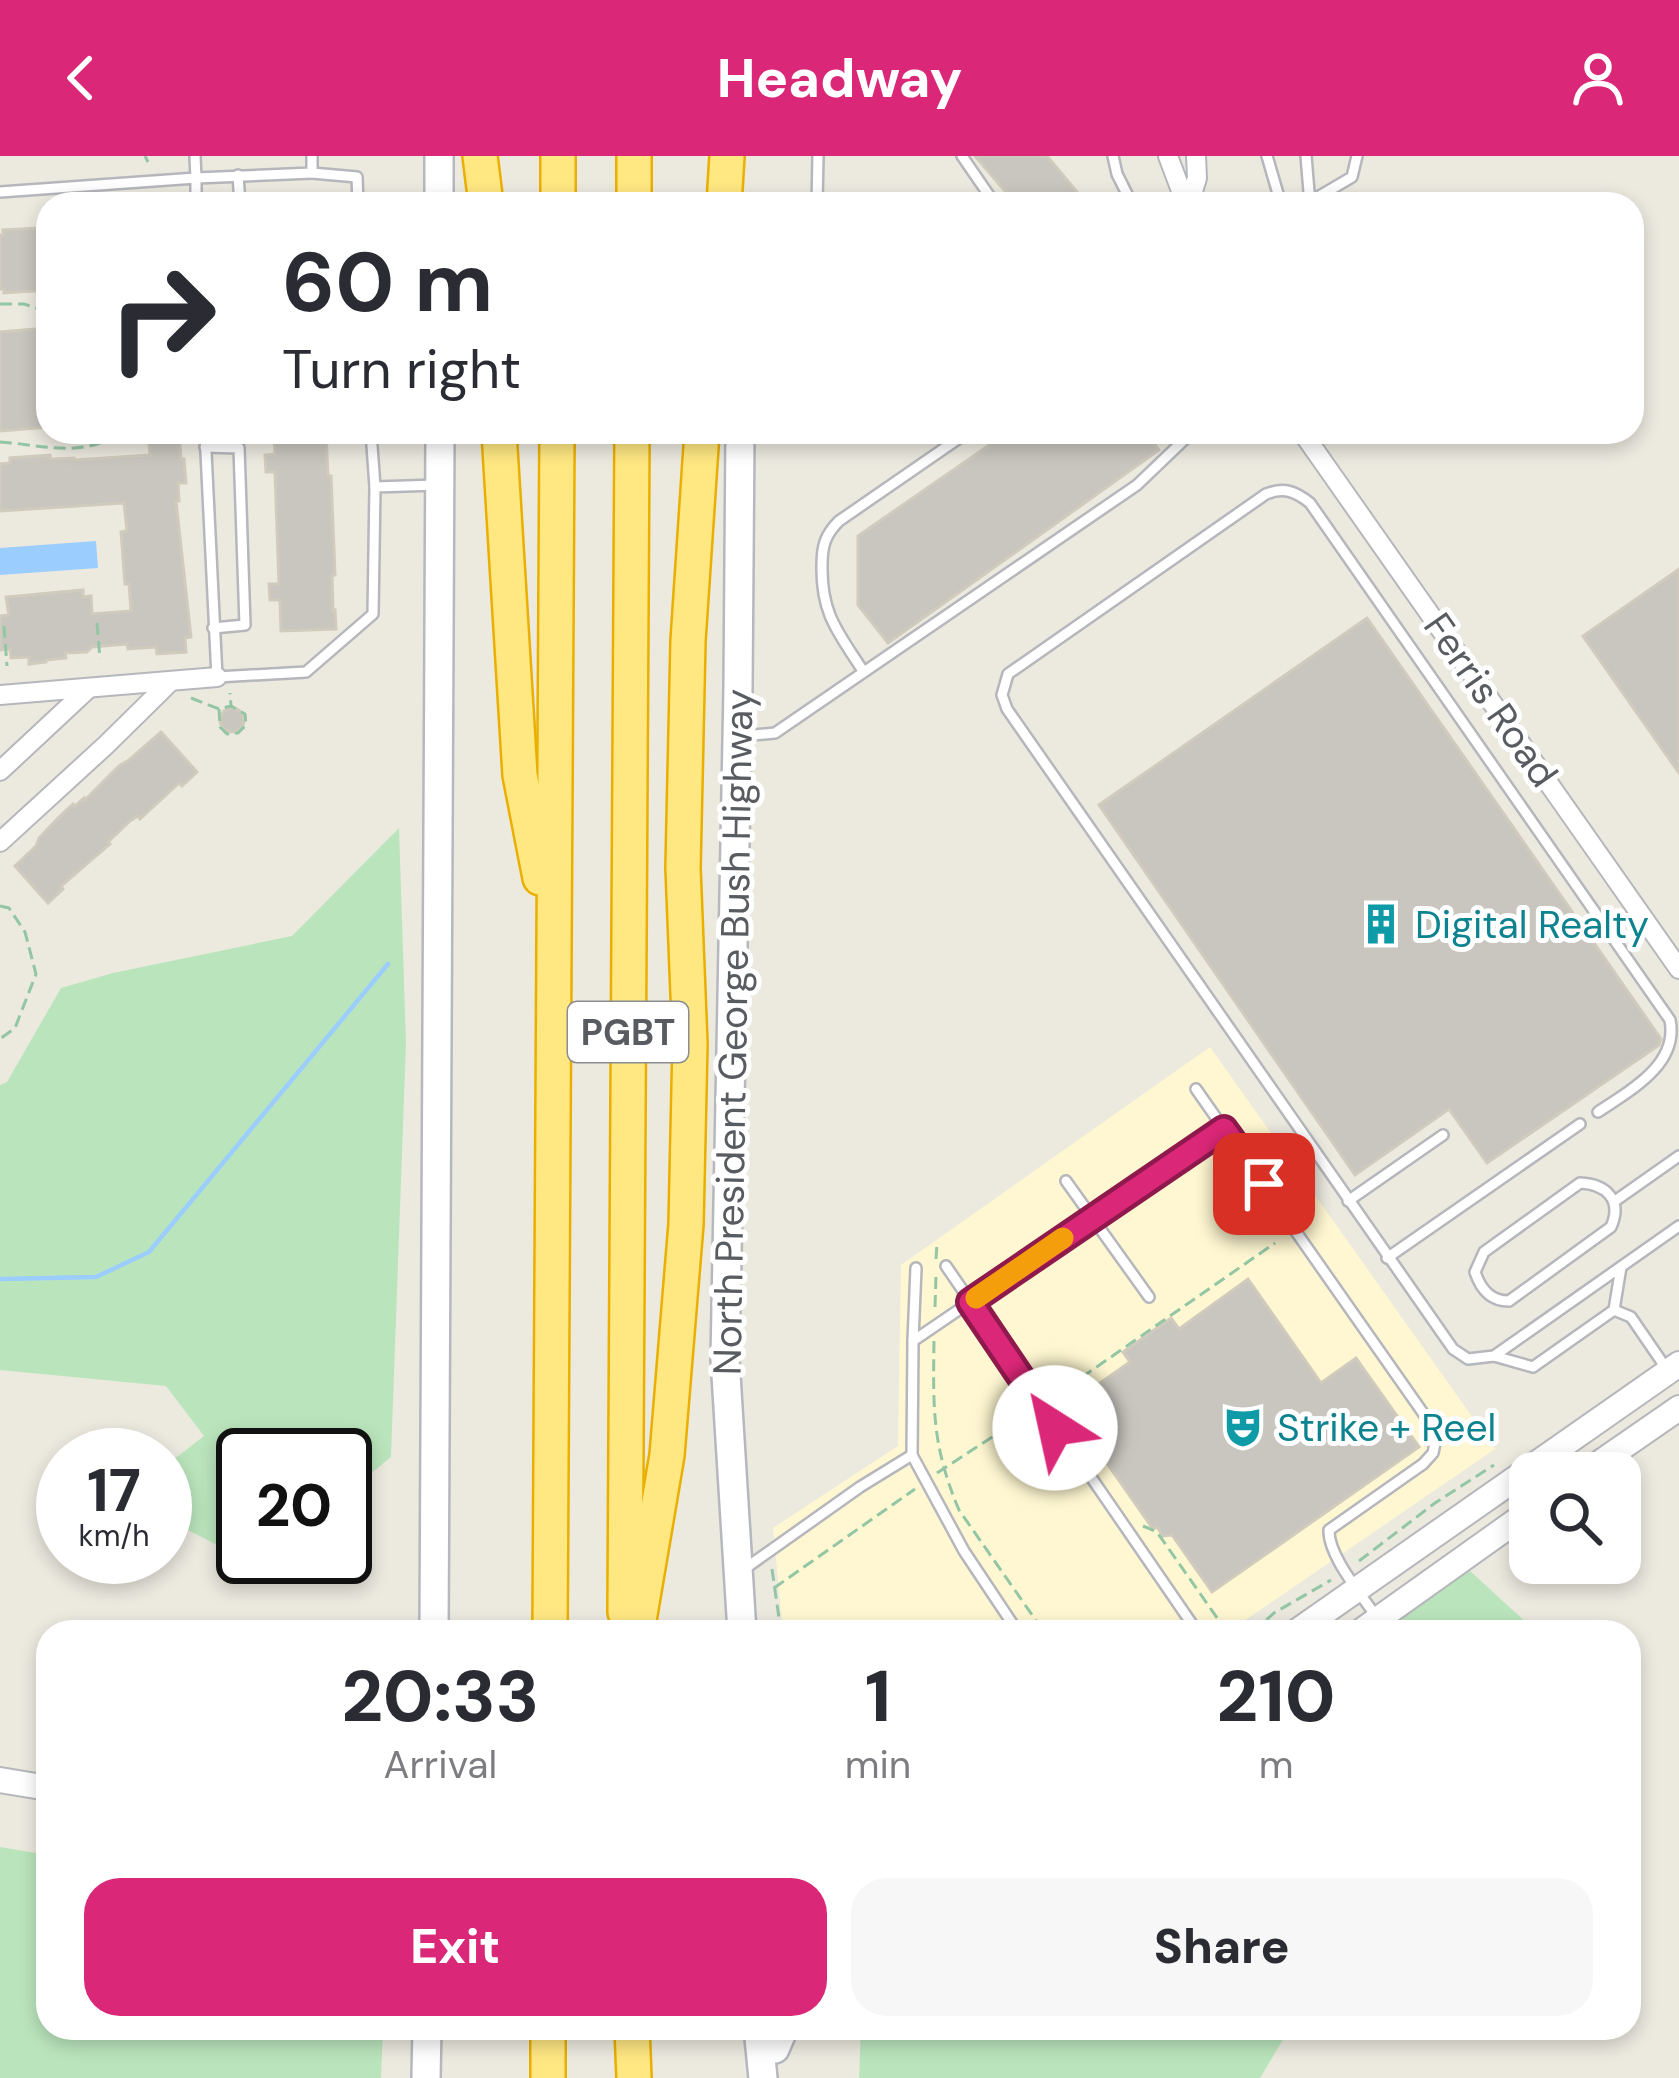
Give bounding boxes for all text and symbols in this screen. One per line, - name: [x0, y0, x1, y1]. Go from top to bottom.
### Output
- text: Headway: [717, 43, 962, 114]
- icon: back: [48, 45, 114, 111]
- icon: person: [1565, 45, 1631, 111]
- text: 60 m: [282, 228, 493, 337]
- icon: right: [84, 240, 240, 396]
- text: Turn right: [282, 334, 521, 405]
- street label: Ferris Road: [1412, 603, 1570, 797]
- street label: North President George Bush Highway: [702, 688, 764, 1376]
- place label: Digital Realty: [1415, 899, 1649, 950]
- building icon: Digital Realty: [1358, 901, 1404, 947]
- road number: PGBT: [568, 1002, 688, 1062]
- pin: [1213, 1133, 1315, 1235]
- icon: arrive: [1231, 1151, 1297, 1217]
- position arrow: [992, 1365, 1118, 1491]
- place label: Strike + Reel: [1277, 1402, 1496, 1453]
- theatre icon: Strike + Reel: [1220, 1404, 1266, 1450]
- speed limit sign: 20: [216, 1428, 372, 1584]
- text: 17: [87, 1451, 141, 1530]
- map controls: [1509, 1452, 1641, 1584]
- button: search: [1509, 1452, 1641, 1584]
- text: km/h: [79, 1516, 149, 1555]
- text: 20:33: [341, 1650, 539, 1743]
- text: 1: [865, 1650, 891, 1743]
- text: 210: [1217, 1650, 1336, 1743]
- text: Arrival: [384, 1739, 497, 1790]
- text: min: [845, 1739, 911, 1790]
- text: m: [1259, 1739, 1293, 1790]
- button: Exit: [84, 1878, 827, 2016]
- button: Share: [851, 1878, 1593, 2016]

